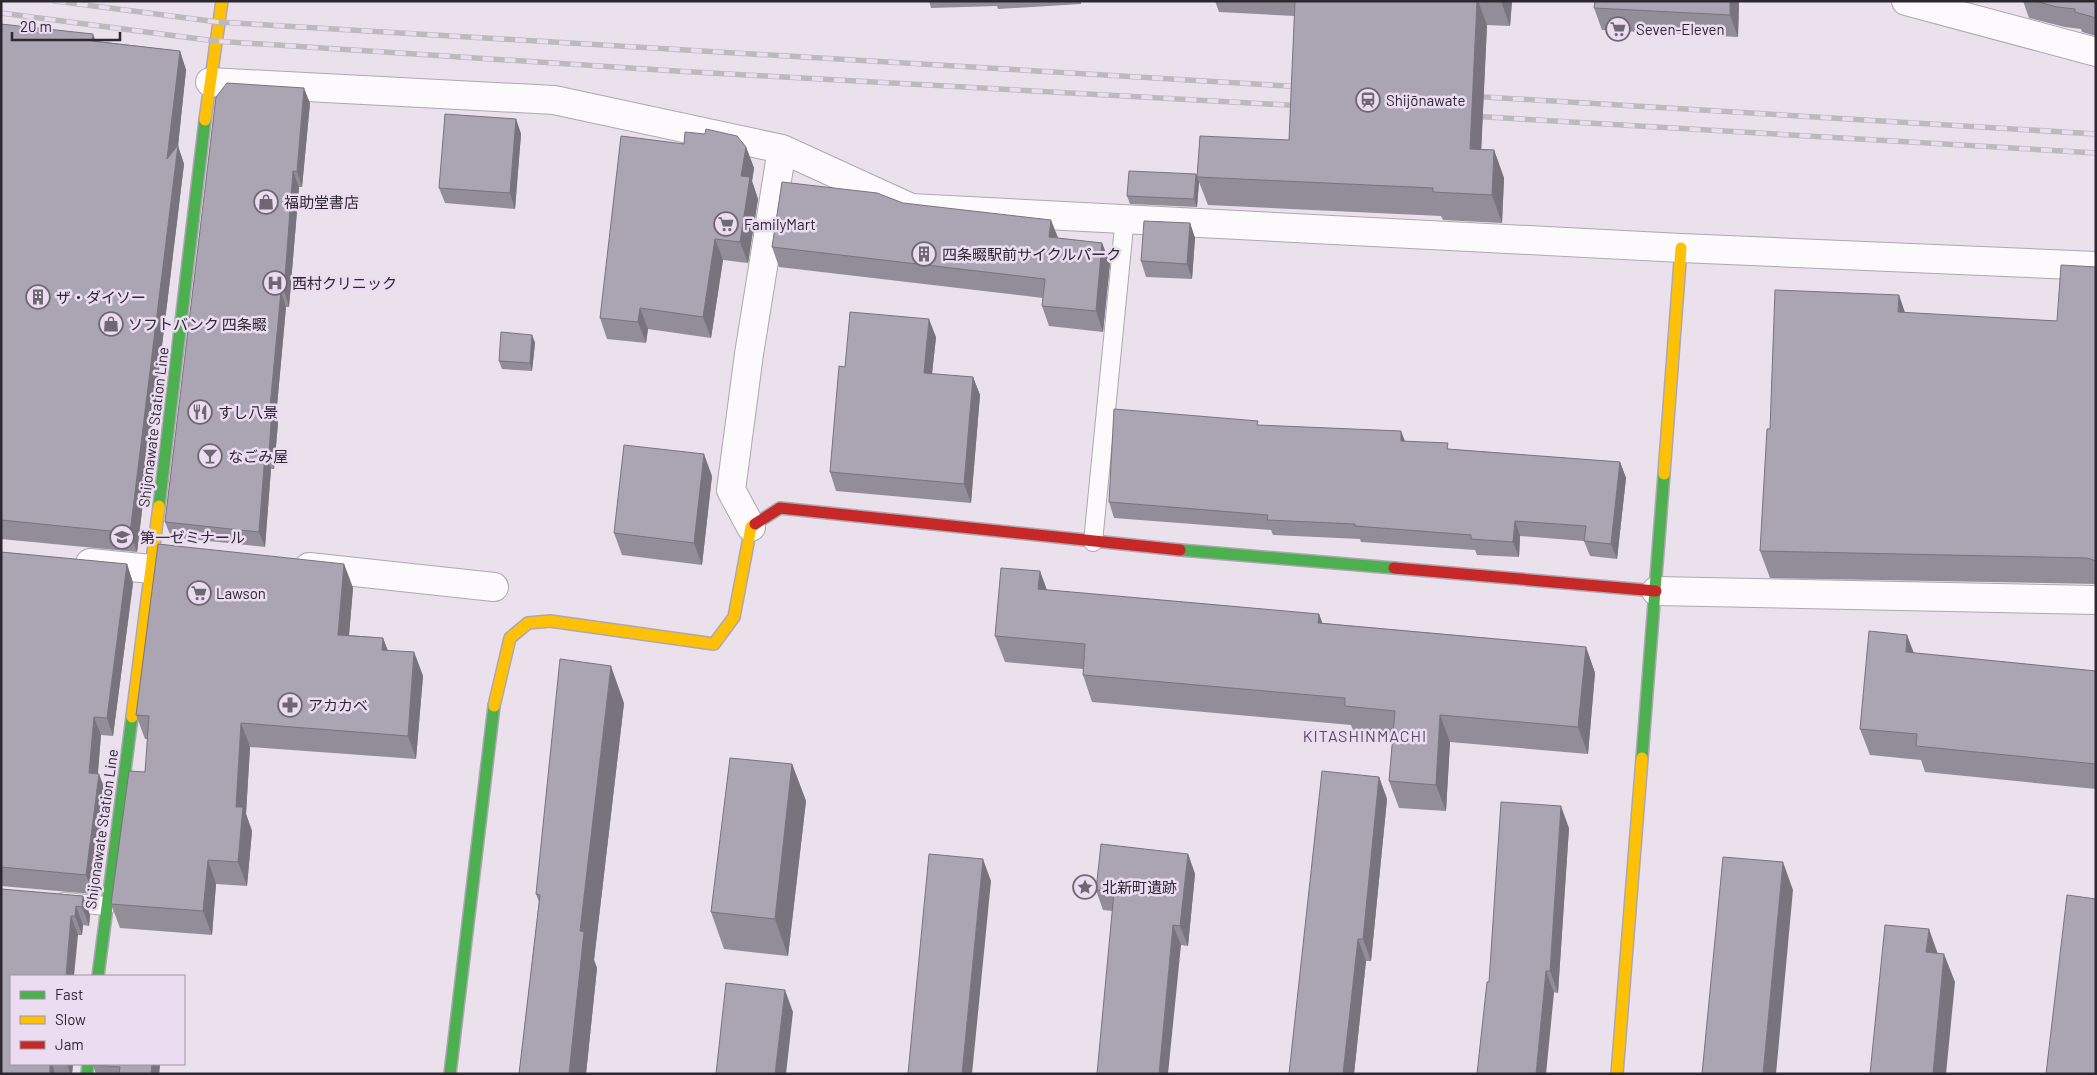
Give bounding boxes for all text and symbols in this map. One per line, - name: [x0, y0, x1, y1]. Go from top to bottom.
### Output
- scale bar: [12, 10, 120, 42]
- supermarket icon: Seven-Eleven: [1605, 16, 1631, 42]
- text: 20 m: [20, 17, 52, 35]
- place label: Seven-Eleven: [1636, 20, 1725, 38]
- station icon: Shijōnawate: [1355, 87, 1381, 113]
- place label: Shijōnawate: [1386, 91, 1466, 109]
- shop icon: 福助堂書店: [253, 189, 279, 215]
- place label: 福助堂書店: [284, 193, 359, 211]
- supermarket icon: FamilyMart: [713, 211, 739, 237]
- place label: FamilyMart: [744, 215, 816, 233]
- building icon: 四条畷駅前サイクルパーク: [911, 241, 937, 267]
- place label: 四条畷駅前サイクルパーク: [942, 245, 1121, 263]
- hospital icon: 西村クリニック: [262, 270, 288, 296]
- place label: 西村クリニック: [292, 274, 397, 292]
- building icon: ザ・ダイソー: [25, 284, 51, 310]
- place label: ザ・ダイソー: [56, 288, 146, 306]
- shop icon: ソフトバンク 四条畷: [98, 311, 124, 337]
- place label: ソフトバンク 四条畷: [128, 315, 267, 333]
- street label: Shijonawate Station Line: [134, 346, 172, 508]
- restaurant icon: すし八景: [187, 399, 213, 425]
- place label: すし八景: [218, 403, 278, 421]
- bar icon: なごみ屋: [197, 443, 223, 469]
- place label: なごみ屋: [228, 447, 288, 465]
- school or university icon: 第一ゼミナール: [109, 524, 135, 550]
- place label: 第一ゼミナール: [140, 528, 245, 546]
- supermarket icon: Lawson: [186, 580, 212, 606]
- place label: Lawson: [216, 584, 266, 602]
- pharmacy icon: アカカベ: [277, 692, 303, 718]
- place label: アカカベ: [308, 696, 368, 714]
- district label: KITASHINMACHI: [1303, 726, 1427, 745]
- street label: Shijonawate Station Line: [81, 748, 121, 910]
- place icon: 北新町遺跡: [1072, 874, 1098, 900]
- place label: 北新町遺跡: [1102, 878, 1177, 896]
- legend: [10, 975, 185, 1065]
- text: Fast: [55, 985, 83, 1003]
- text: Slow: [55, 1010, 86, 1028]
- text: Jam: [55, 1035, 84, 1053]

